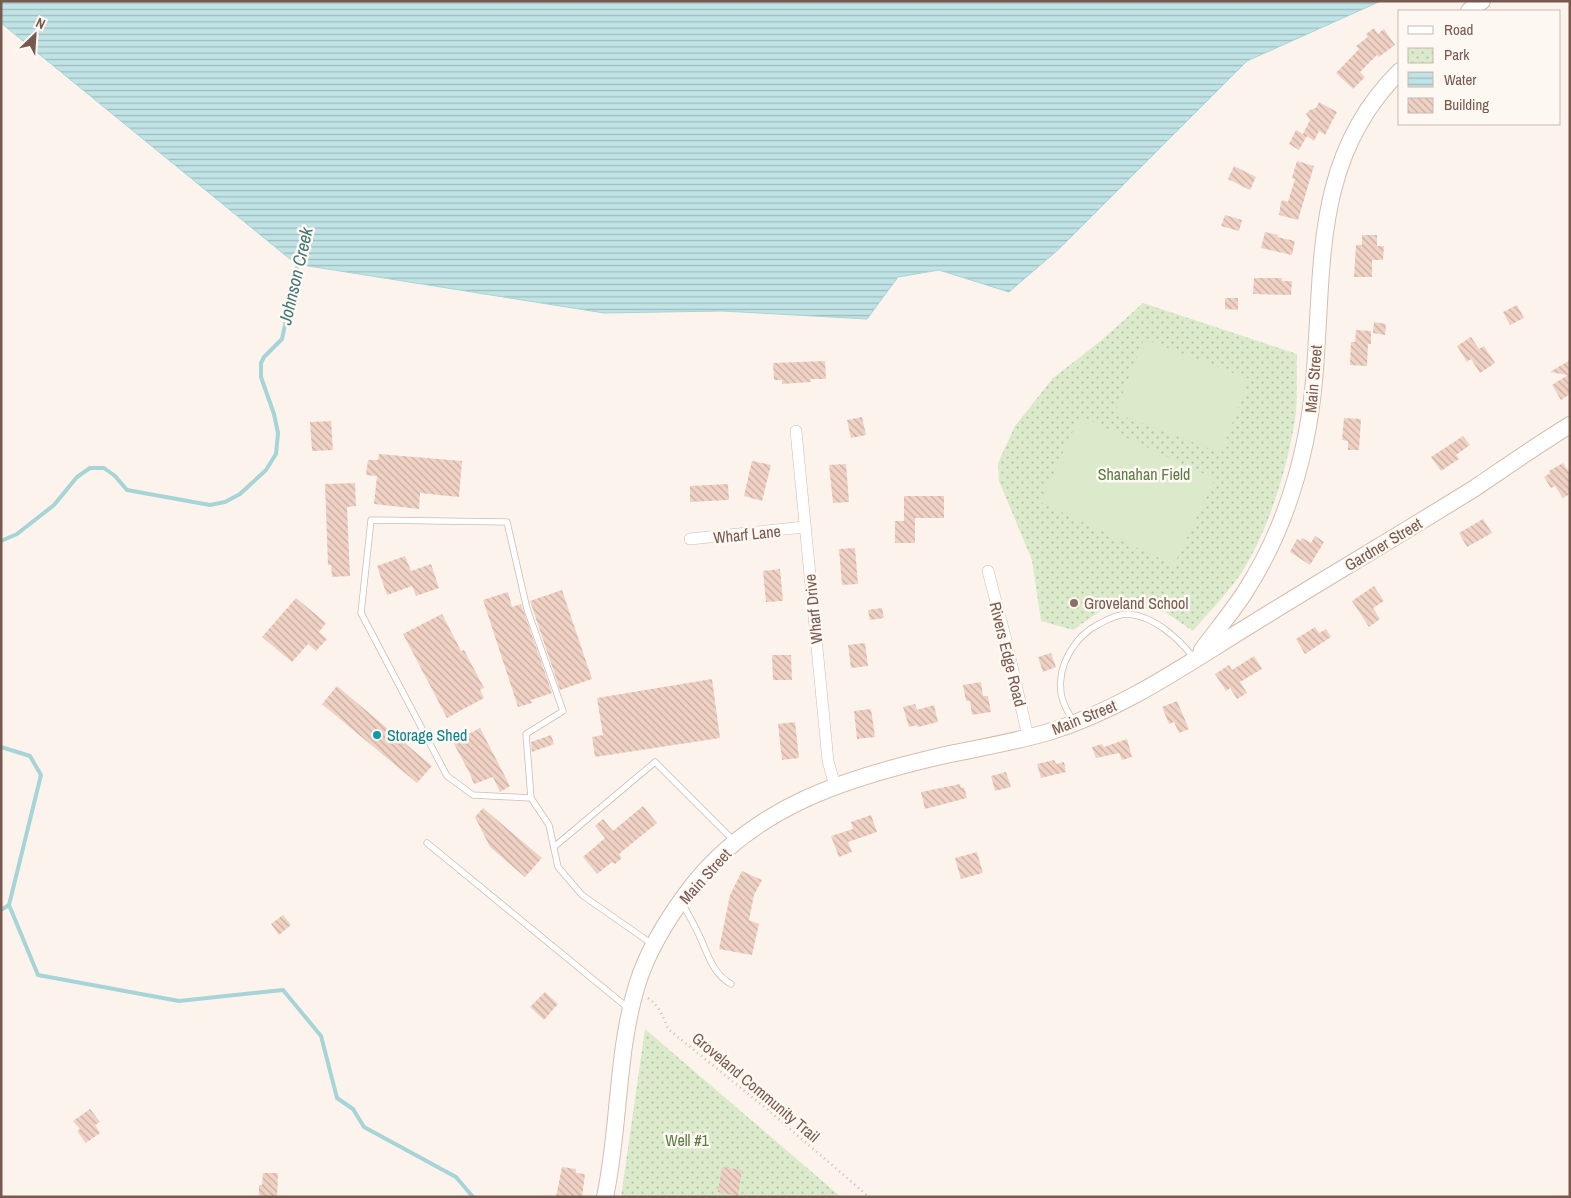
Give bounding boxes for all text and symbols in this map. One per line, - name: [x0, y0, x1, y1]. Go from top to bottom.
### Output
- north arrow: [10, 10, 60, 60]
- legend: [1398, 10, 1561, 125]
- text: N: [33, 13, 48, 33]
- text: Road: [1444, 19, 1473, 40]
- text: Park: [1444, 44, 1470, 65]
- text: Water: [1444, 69, 1476, 90]
- text: Building: [1444, 94, 1489, 115]
- water label: Johnson Creek: [272, 224, 319, 328]
- street label: Main Street: [1299, 344, 1327, 414]
- park label: Shanahan Field: [1098, 463, 1190, 485]
- street label: Gardner Street: [1340, 512, 1426, 576]
- street label: Wharf Lane: [712, 520, 782, 548]
- street label: Wharf Drive: [798, 573, 828, 645]
- place label: Groveland School: [1084, 592, 1188, 614]
- marker: Groveland School: [1068, 597, 1080, 609]
- street label: Rivers Edge Road: [984, 599, 1032, 709]
- street label: Main Street: [1048, 694, 1120, 740]
- place label: Storage Shed: [387, 724, 467, 746]
- marker: Storage Shed: [371, 729, 383, 741]
- street label: Main Street: [674, 843, 736, 909]
- street label: Groveland Community Trail: [687, 1027, 825, 1147]
- park label: Well #1: [665, 1129, 709, 1151]

